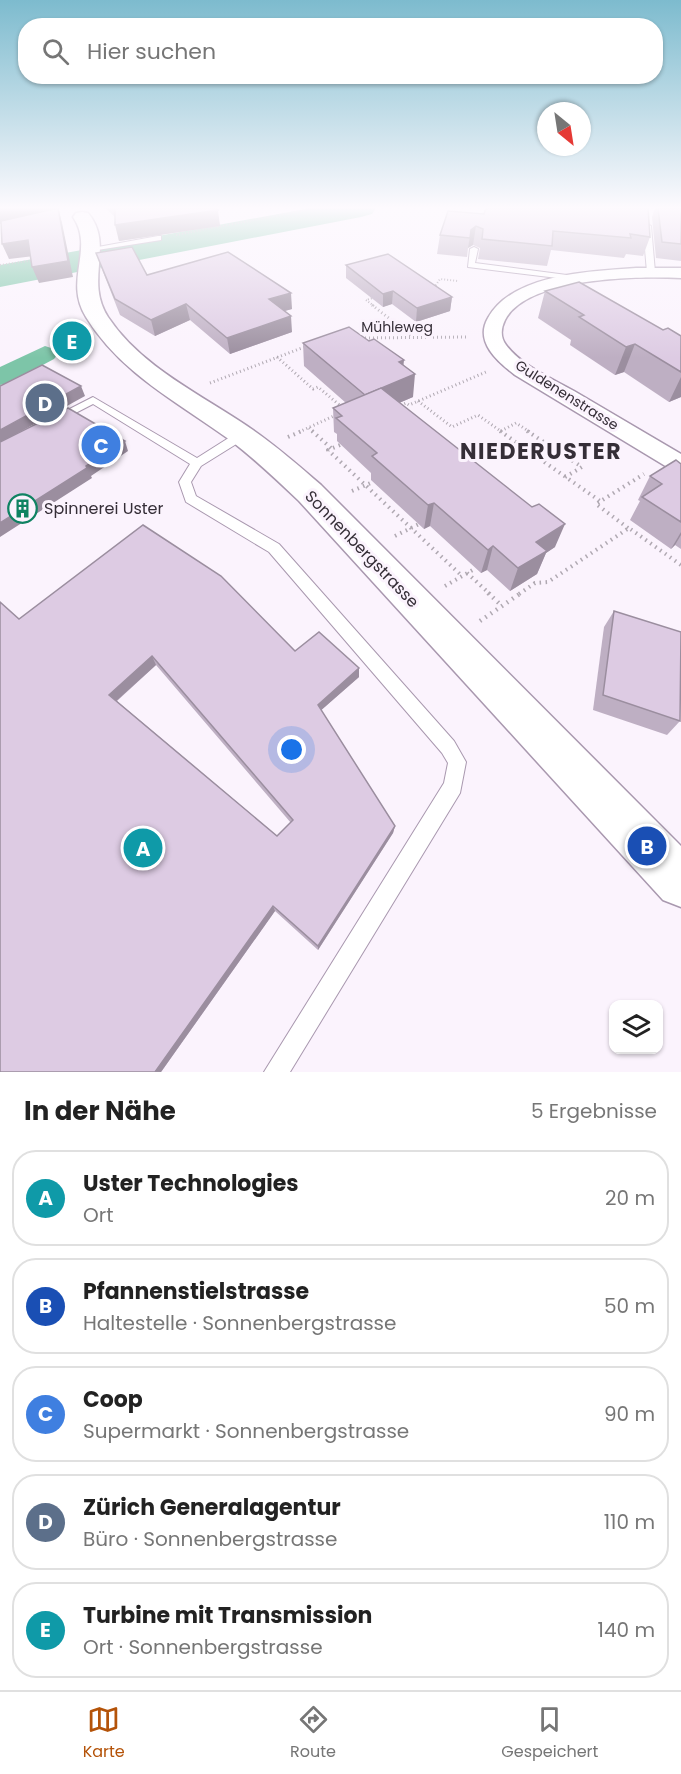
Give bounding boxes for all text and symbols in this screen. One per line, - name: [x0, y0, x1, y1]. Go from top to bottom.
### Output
- search box: [18, 18, 663, 84]
- icon: search: [39, 35, 72, 68]
- text: Hier suchen: [87, 36, 216, 67]
- north arrow: [537, 102, 591, 156]
- street label: Mühleweg: [361, 317, 433, 337]
- pin: E: [52, 318, 92, 364]
- street label: Guldenenstrasse: [511, 355, 623, 435]
- pin: D: [26, 380, 64, 426]
- pin: C: [82, 422, 120, 468]
- district label: NIEDERUSTER: [460, 436, 622, 467]
- street label: Sonnenbergstrasse: [300, 485, 424, 613]
- building icon: Spinnerei Uster: [7, 492, 39, 524]
- place label: Spinnerei Uster: [44, 497, 164, 520]
- your location: [277, 735, 306, 764]
- pin: B: [628, 824, 666, 868]
- pin: A: [124, 826, 162, 870]
- map controls: [609, 1000, 663, 1054]
- button: layers: [609, 1000, 663, 1054]
- text: In der Nähe: [24, 1093, 176, 1129]
- text: 5 Ergebnisse: [531, 1097, 657, 1125]
- text: Uster Technologies: [83, 1168, 299, 1199]
- text: A: [38, 1184, 53, 1212]
- text: 20 m: [605, 1184, 655, 1212]
- text: Ort: [83, 1201, 113, 1229]
- text: Pfannenstielstrasse: [83, 1276, 309, 1307]
- text: B: [39, 1292, 52, 1320]
- text: 50 m: [604, 1292, 655, 1320]
- text: Haltestelle · Sonnenbergstrasse: [83, 1309, 396, 1337]
- text: Coop: [83, 1384, 143, 1415]
- text: C: [38, 1400, 53, 1428]
- text: 90 m: [604, 1400, 655, 1428]
- text: Supermarkt · Sonnenbergstrasse: [83, 1417, 409, 1445]
- text: Zürich Generalagentur: [83, 1492, 341, 1523]
- text: D: [38, 1508, 53, 1536]
- text: 110 m: [604, 1508, 655, 1536]
- text: Büro · Sonnenbergstrasse: [83, 1525, 337, 1553]
- text: Turbine mit Transmission: [83, 1600, 372, 1631]
- text: E: [40, 1616, 51, 1644]
- text: 140 m: [598, 1616, 655, 1644]
- text: Ort · Sonnenbergstrasse: [83, 1633, 323, 1661]
- tab: Karte: [83, 1703, 125, 1764]
- tab: Route: [290, 1703, 336, 1764]
- tab: Gespeichert: [501, 1703, 598, 1764]

